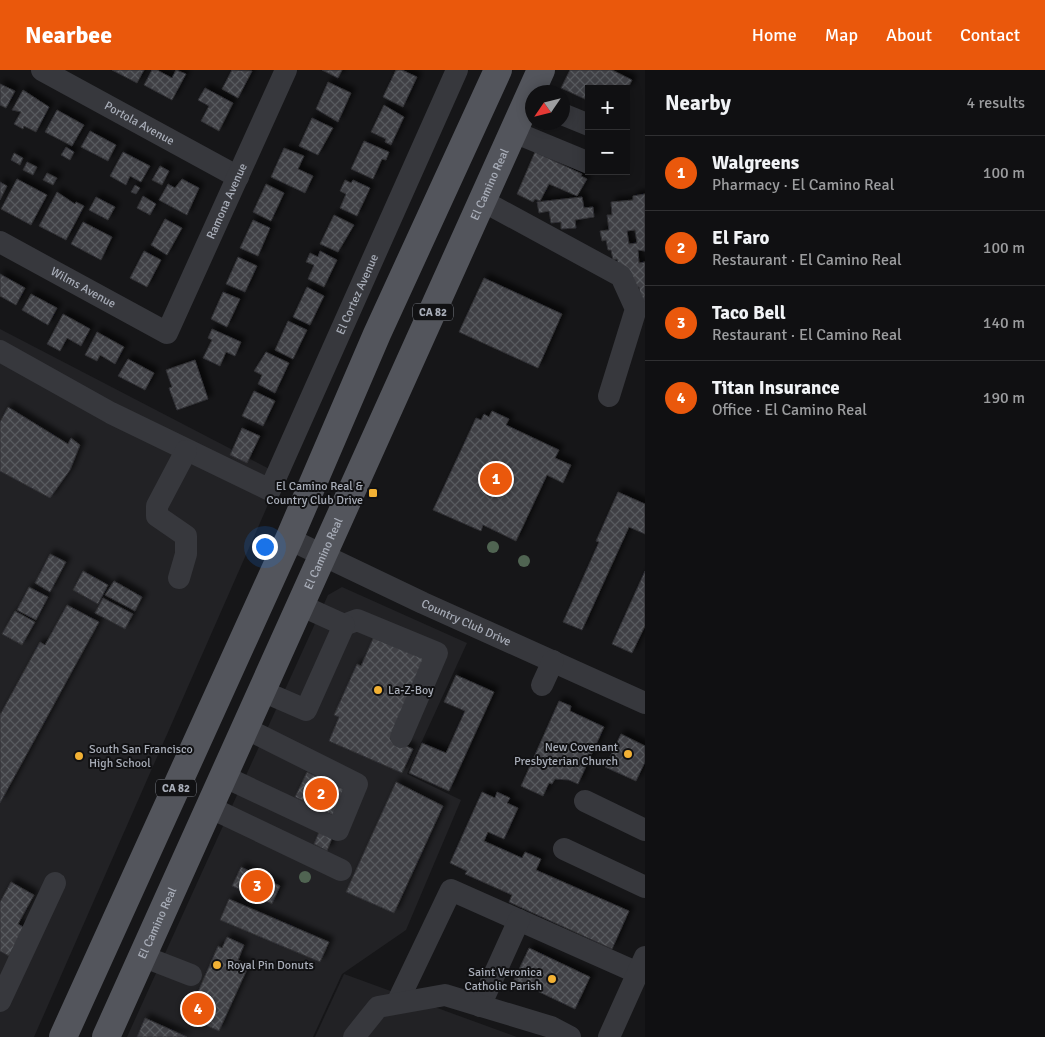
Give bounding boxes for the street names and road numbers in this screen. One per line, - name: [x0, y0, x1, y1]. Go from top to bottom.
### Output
- street label: Portola Avenue: [102, 98, 177, 148]
- street label: El Camino Real: [467, 146, 512, 223]
- street label: Ramona Avenue: [203, 161, 250, 241]
- street label: El Cortez Avenue: [333, 252, 382, 337]
- street label: Wilms Avenue: [48, 264, 119, 311]
- road number: CA 82: [413, 303, 453, 320]
- street label: El Camino Real: [301, 515, 346, 592]
- street label: Country Club Drive: [419, 596, 514, 649]
- road number: CA 82: [156, 780, 196, 796]
- street label: El Camino Real: [135, 884, 180, 961]

